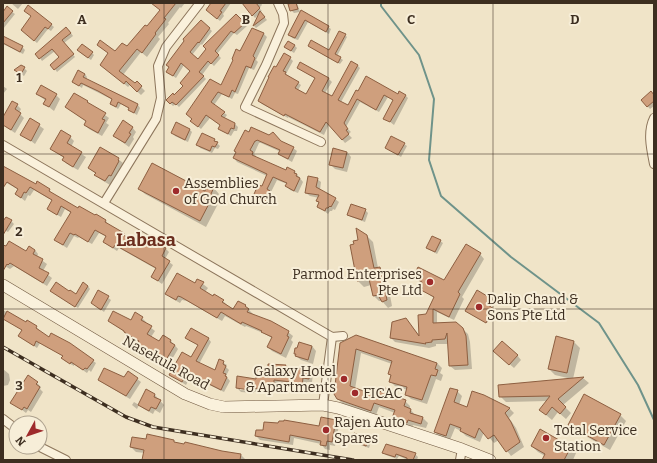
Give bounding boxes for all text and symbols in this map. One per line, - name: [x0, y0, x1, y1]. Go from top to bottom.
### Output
- text: A: [77, 12, 87, 27]
- text: B: [242, 12, 250, 27]
- text: C: [407, 12, 415, 27]
- text: D: [570, 12, 580, 27]
- text: 1: [16, 70, 22, 85]
- place label: Assemblies of God Church: [184, 175, 277, 208]
- marker: Assemblies of God Church: [171, 186, 181, 196]
- text: 2: [15, 224, 23, 239]
- district label: Labasa: [116, 229, 176, 251]
- place label: Parmod Enterprises Pte Ltd: [292, 266, 422, 299]
- marker: Parmod Enterprises Pte Ltd: [425, 277, 435, 287]
- place label: Dalip Chand & Sons Pte Ltd: [487, 291, 579, 324]
- marker: Dalip Chand & Sons Pte Ltd: [474, 302, 484, 312]
- street label: Nasekula Road: [120, 332, 212, 394]
- place label: Galaxy Hotel & Apartments: [245, 363, 336, 396]
- marker: Galaxy Hotel & Apartments: [339, 374, 349, 384]
- text: 3: [15, 378, 23, 393]
- place label: FICAC: [363, 385, 403, 402]
- marker: FICAC: [350, 388, 360, 398]
- place label: Rajen Auto Spares: [334, 414, 405, 447]
- north arrow: [8, 415, 48, 455]
- place label: Total Service Station: [554, 422, 637, 455]
- marker: Rajen Auto Spares: [321, 425, 331, 435]
- text: N: [13, 433, 28, 449]
- marker: Total Service Station: [541, 433, 551, 443]

